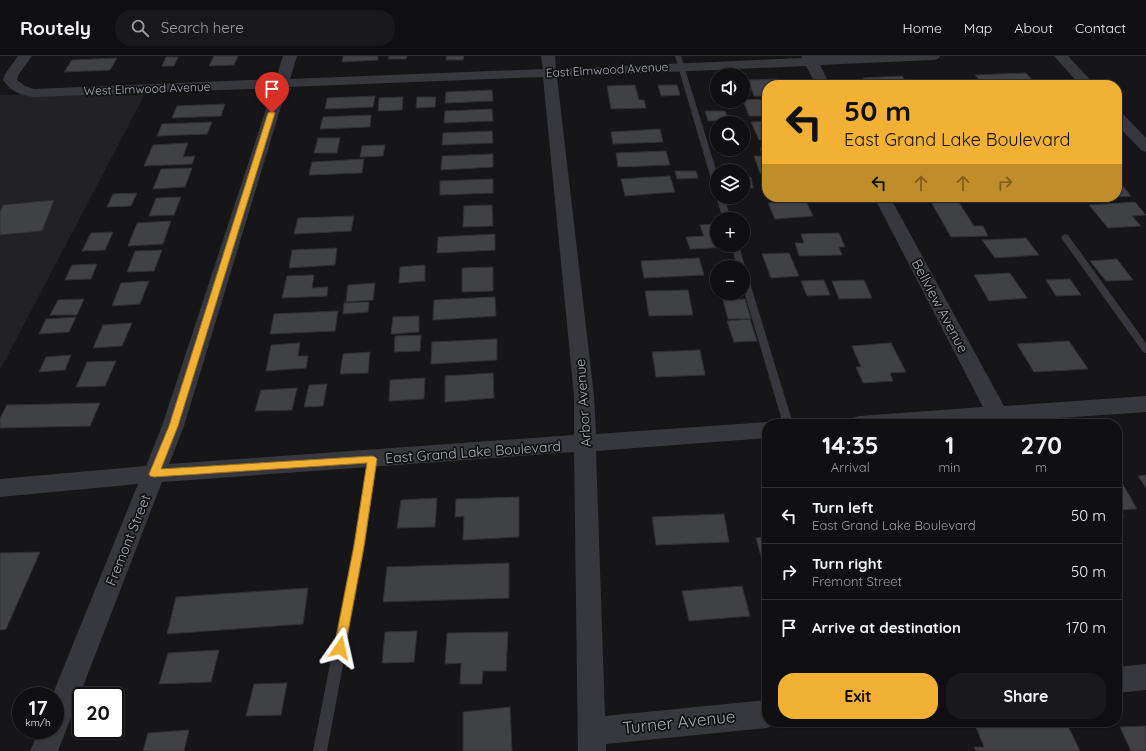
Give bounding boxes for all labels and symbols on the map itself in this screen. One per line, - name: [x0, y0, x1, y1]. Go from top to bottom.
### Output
- street label: East Elmwood Avenue: [545, 59, 669, 80]
- pin: [255, 72, 289, 113]
- street label: West Elmwood Avenue: [83, 79, 211, 98]
- street label: Bellview Avenue: [908, 256, 972, 356]
- street label: Arbor Avenue: [571, 358, 595, 448]
- street label: East Grand Lake Boulevard: [385, 437, 561, 467]
- street label: Fremont Street: [101, 491, 155, 588]
- position arrow: [319, 627, 361, 669]
- speed limit sign: 20: [72, 687, 124, 739]
- street label: Turner Avenue: [622, 705, 736, 738]

